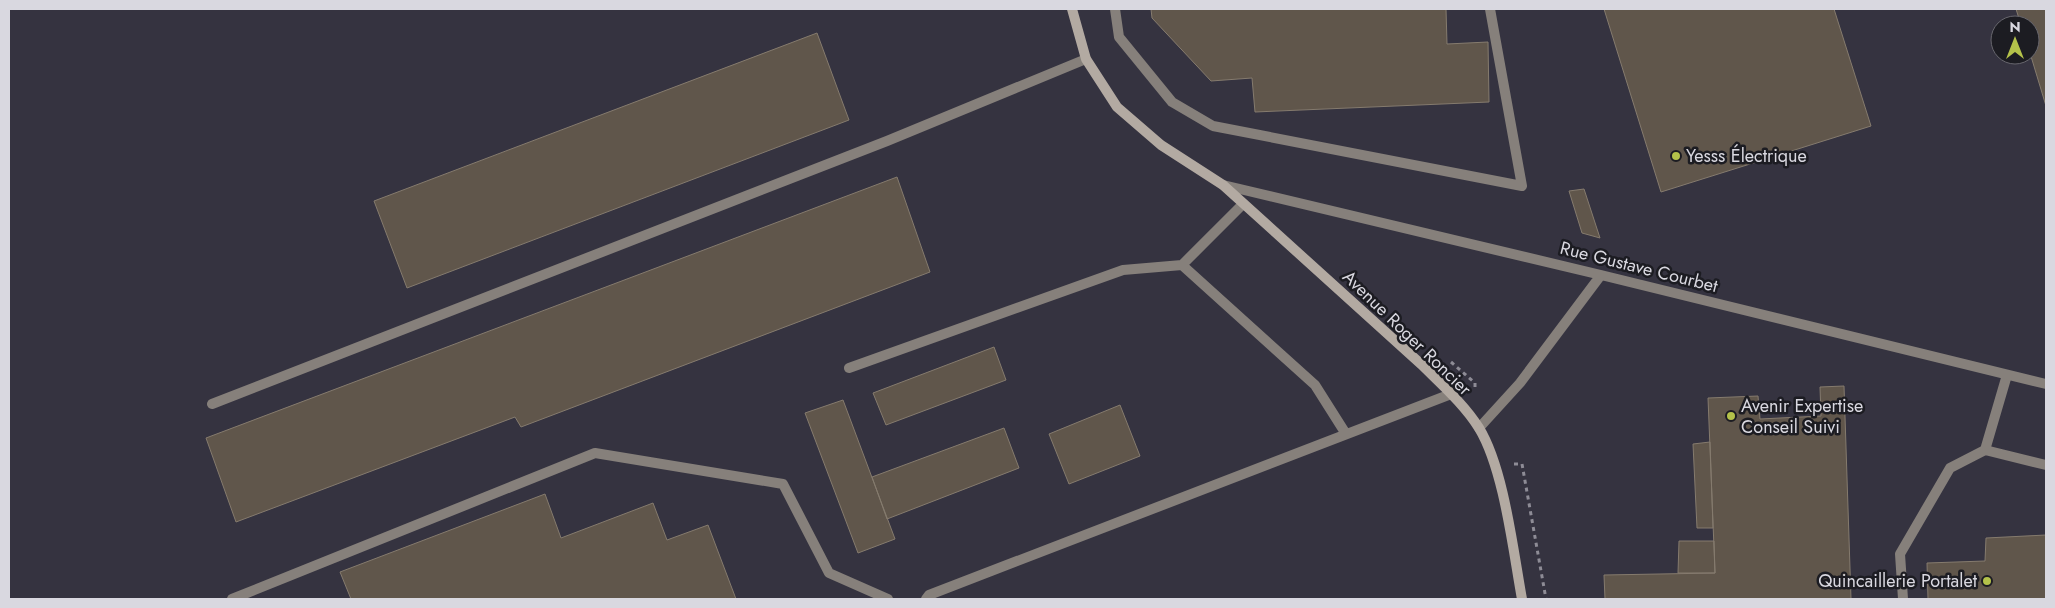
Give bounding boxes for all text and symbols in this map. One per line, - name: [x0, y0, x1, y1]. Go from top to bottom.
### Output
- north arrow: [1990, 15, 2040, 65]
- text: N: [2009, 17, 2021, 37]
- place label: Yesss Électrique: [1686, 143, 1807, 169]
- marker: Yesss Électrique: [1670, 150, 1682, 162]
- street label: Rue Gustave Courbet: [1557, 235, 1721, 299]
- street label: Avenue Roger Roncier: [1337, 264, 1478, 402]
- place label: Avenir Expertise Conseil Suivi: [1741, 393, 1863, 440]
- marker: Avenir Expertise Conseil Suivi: [1725, 410, 1737, 422]
- place label: Quincaillerie Portalet: [1818, 568, 1978, 594]
- marker: Quincaillerie Portalet: [1981, 575, 1993, 587]

